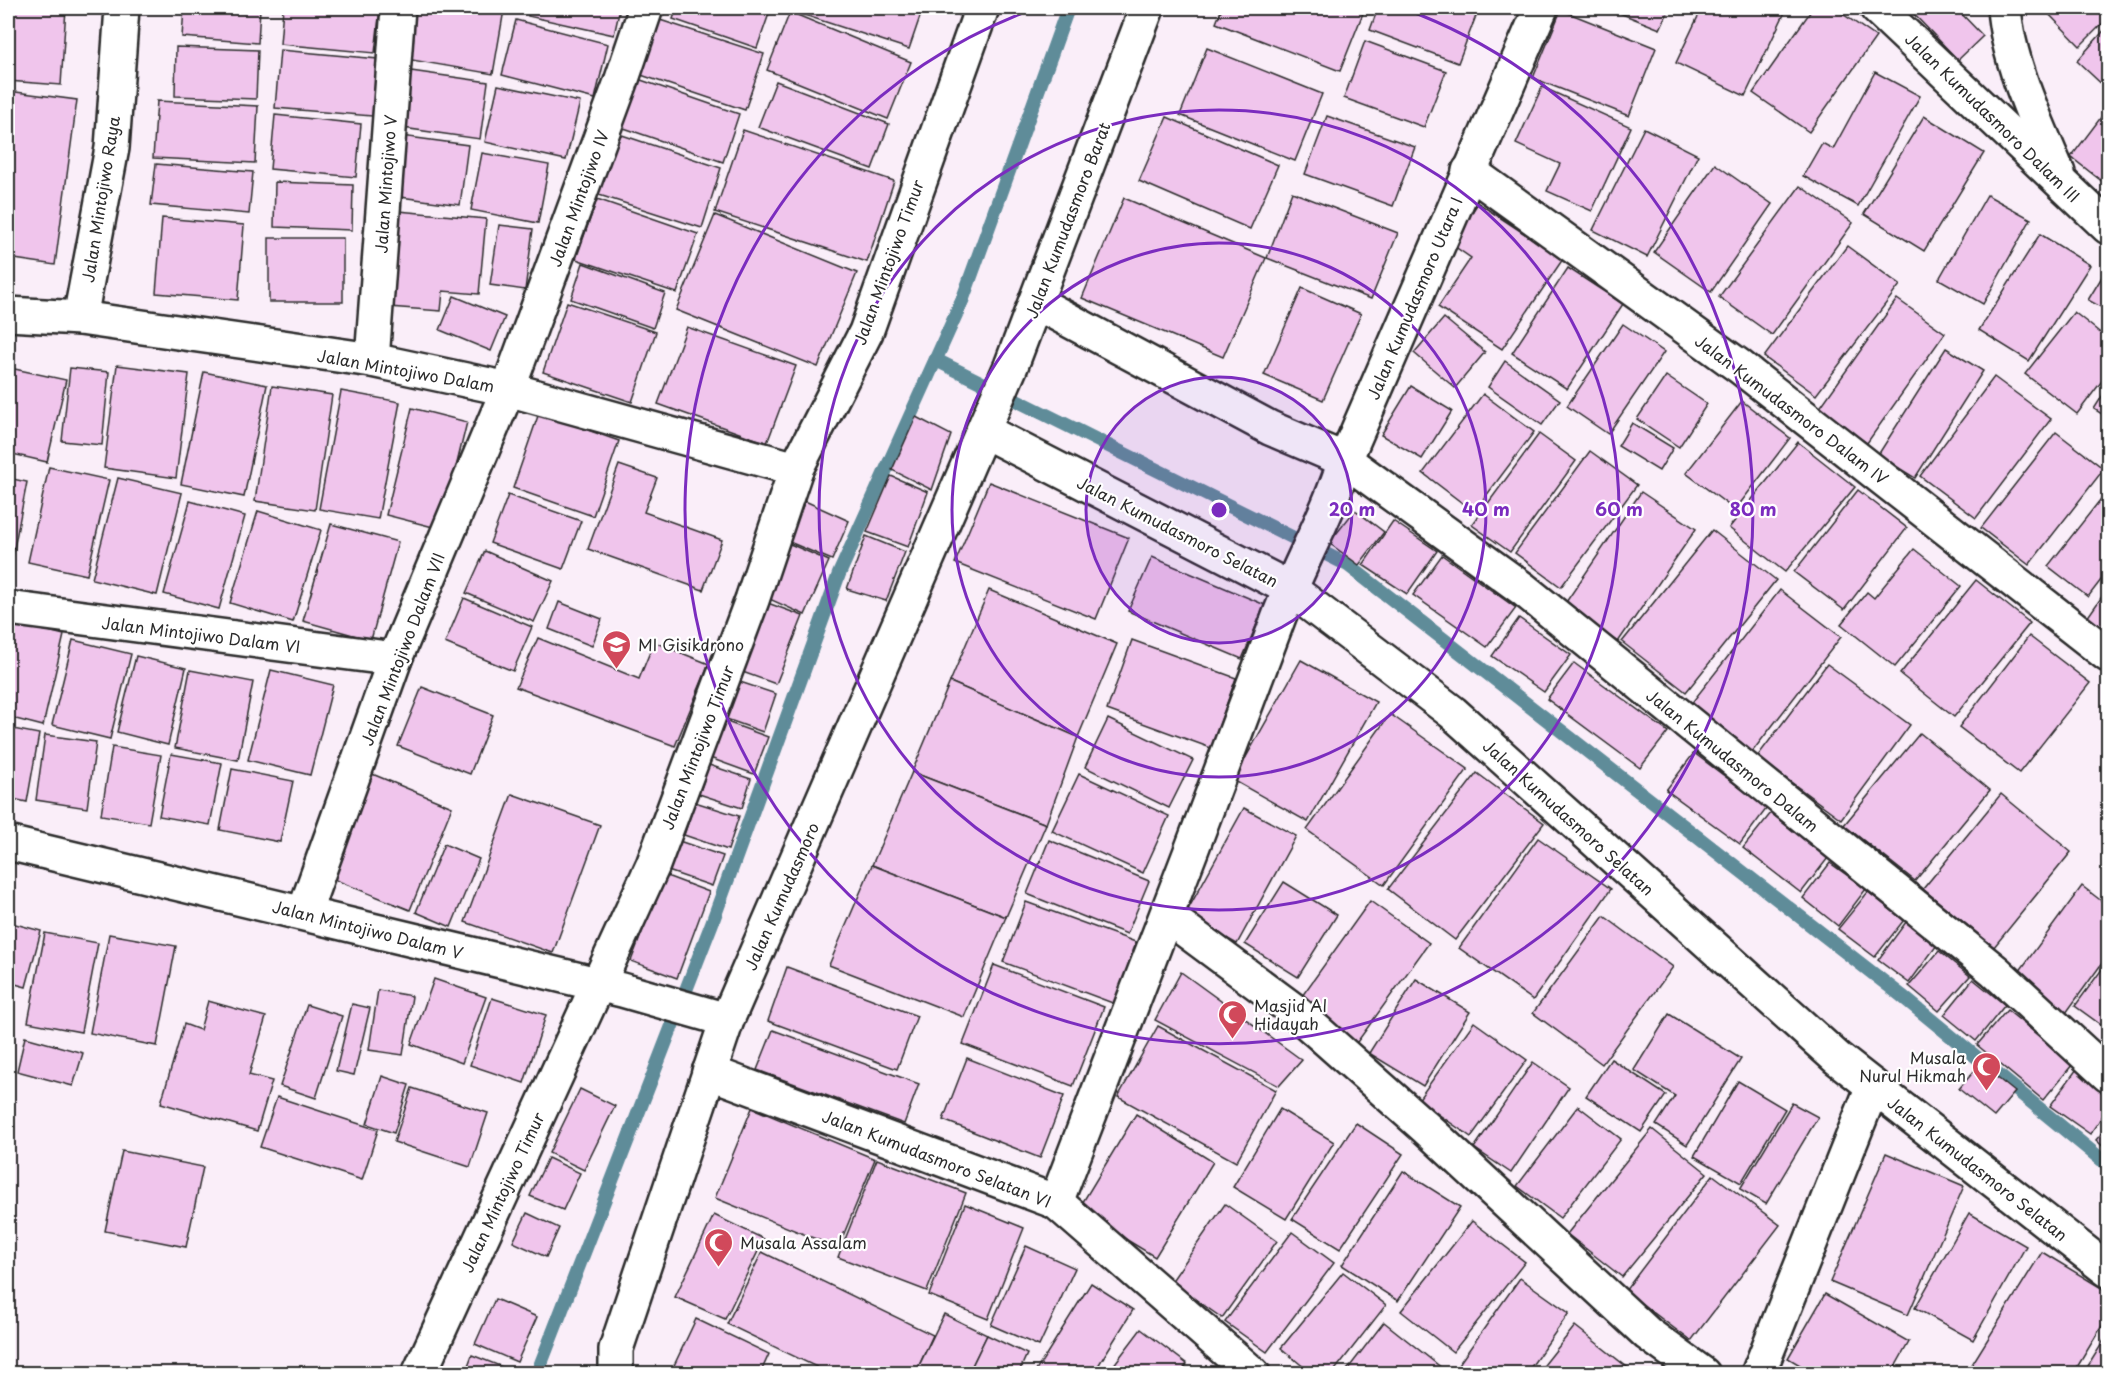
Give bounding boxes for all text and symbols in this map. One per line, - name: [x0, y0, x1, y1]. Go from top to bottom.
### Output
- street label: Jalan Kumudasmoro Dalam III: [1900, 27, 2086, 207]
- street label: Jalan Mintojiwo Raya: [75, 113, 125, 284]
- street label: Jalan Mintojiwo V: [368, 114, 402, 254]
- street label: Jalan Kumudasmoro Barat: [1018, 118, 1116, 322]
- street label: Jalan Mintojiwo IV: [542, 126, 614, 270]
- street label: Jalan Mintojiwo Timur: [847, 175, 929, 348]
- street label: Jalan Kumudasmoro Utara I: [1360, 193, 1468, 403]
- street label: Jalan Kumudasmoro Dalam IV: [1690, 328, 1894, 490]
- street label: Jalan Mintojiwo Dalam: [315, 343, 497, 397]
- street label: Jalan Kumudasmoro Selatan: [1073, 470, 1283, 592]
- text: 20 m: [1329, 495, 1375, 522]
- text: 40 m: [1462, 495, 1510, 522]
- text: 60 m: [1595, 495, 1643, 522]
- text: 80 m: [1729, 495, 1777, 522]
- centre of rings: [1209, 500, 1229, 520]
- street label: Jalan Mintojiwo Dalam VII: [354, 549, 450, 749]
- street label: Jalan Mintojiwo Dalam VI: [100, 610, 302, 658]
- school or university icon: MI Gisikdrono: [601, 628, 633, 670]
- place label: MI Gisikdrono: [638, 632, 744, 656]
- street label: Jalan Mintojiwo Timur: [655, 661, 740, 833]
- street label: Jalan Kumudasmoro Dalam: [1642, 683, 1824, 837]
- street label: Jalan Kumudasmoro Selatan: [1478, 734, 1660, 900]
- street label: Jalan Kumudasmoro: [738, 818, 824, 974]
- street label: Jalan Mintojiwo Dalam V: [270, 894, 466, 964]
- place label: Masjid Al Hidayah: [1254, 993, 1327, 1035]
- mosque icon: Masjid Al Hidayah: [1217, 998, 1249, 1040]
- place label: Musala Nurul Hikmah: [1859, 1045, 1966, 1087]
- mosque icon: Musala Nurul Hikmah: [1971, 1050, 2003, 1092]
- street label: Jalan Kumudasmoro Selatan: [1883, 1090, 2073, 1246]
- street label: Jalan Kumudasmoro Selatan VI: [819, 1103, 1055, 1213]
- street label: Jalan Mintojiwo Timur: [454, 1107, 550, 1276]
- mosque icon: Musala Assalam: [703, 1226, 735, 1268]
- place label: Musala Assalam: [740, 1230, 867, 1254]

